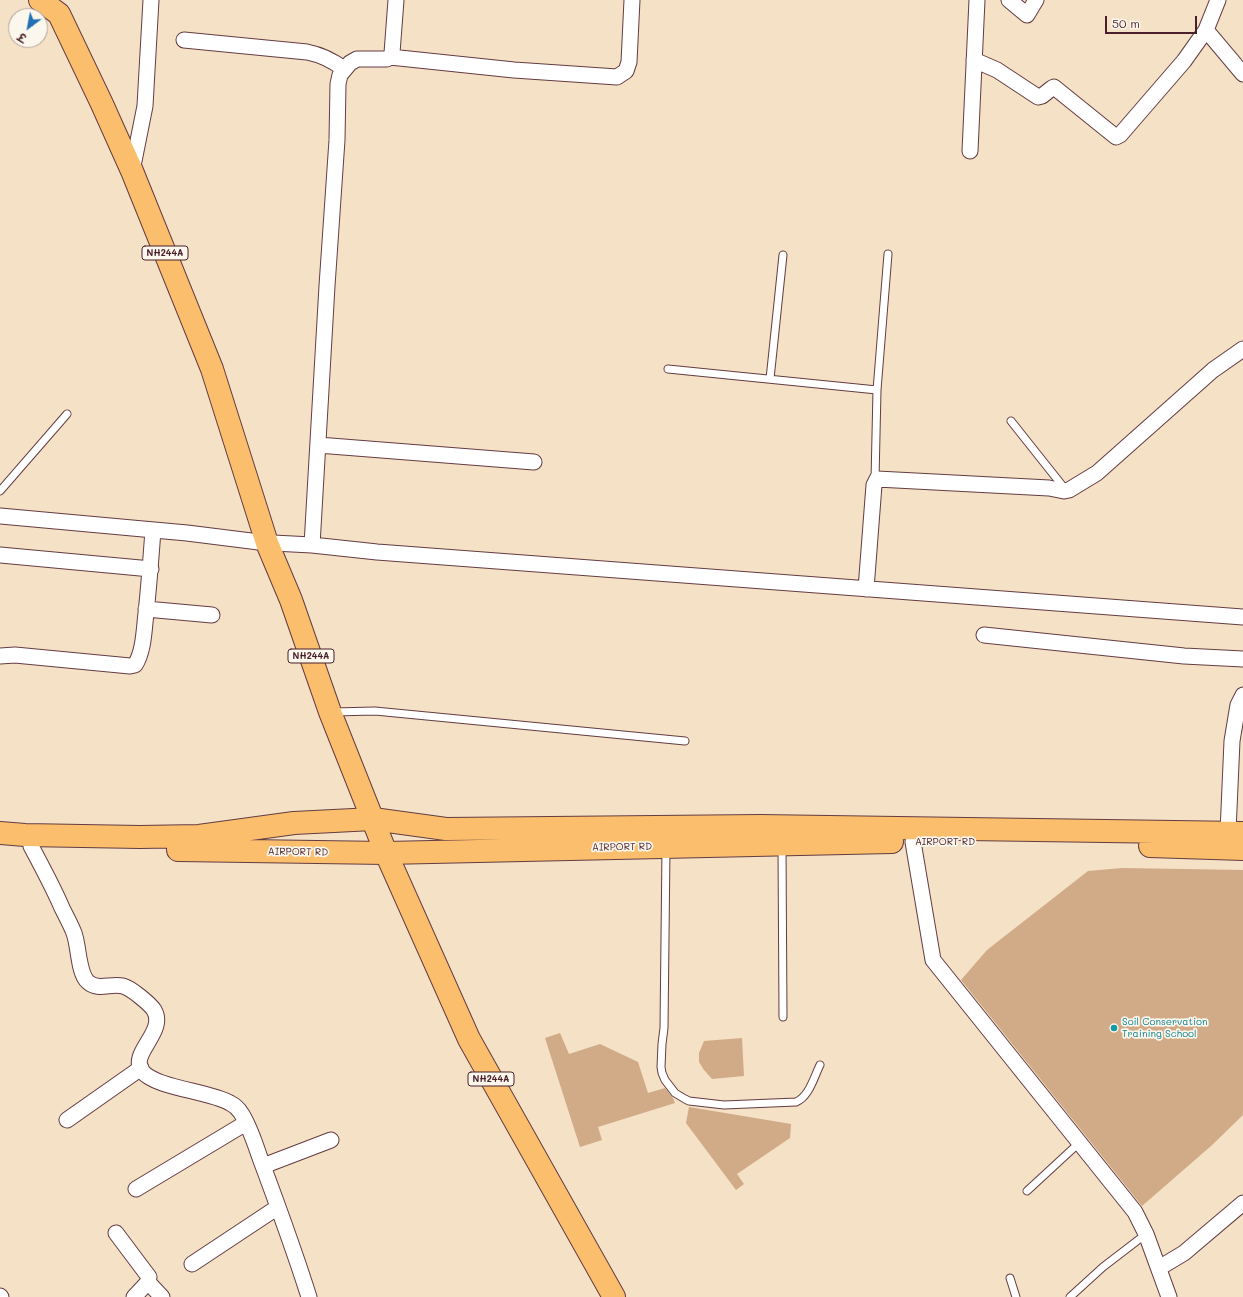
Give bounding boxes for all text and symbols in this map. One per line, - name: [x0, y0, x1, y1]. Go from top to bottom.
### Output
- north arrow: [8, 8, 48, 48]
- scale bar: [1107, 8, 1199, 34]
- text: 50 m: [1112, 15, 1140, 31]
- text: उ: [15, 29, 29, 46]
- road number: NH244A: [142, 246, 188, 260]
- road number: NH244A: [288, 649, 334, 663]
- street label: AIRPORT RD: [915, 836, 975, 848]
- street label: AIRPORT RD: [592, 840, 652, 854]
- street label: AIRPORT RD: [268, 845, 328, 859]
- place label: Soil Conservation Training School: [1122, 1016, 1207, 1040]
- marker: Soil Conservation Training School: [1109, 1023, 1119, 1033]
- road number: NH244A: [468, 1072, 514, 1086]

